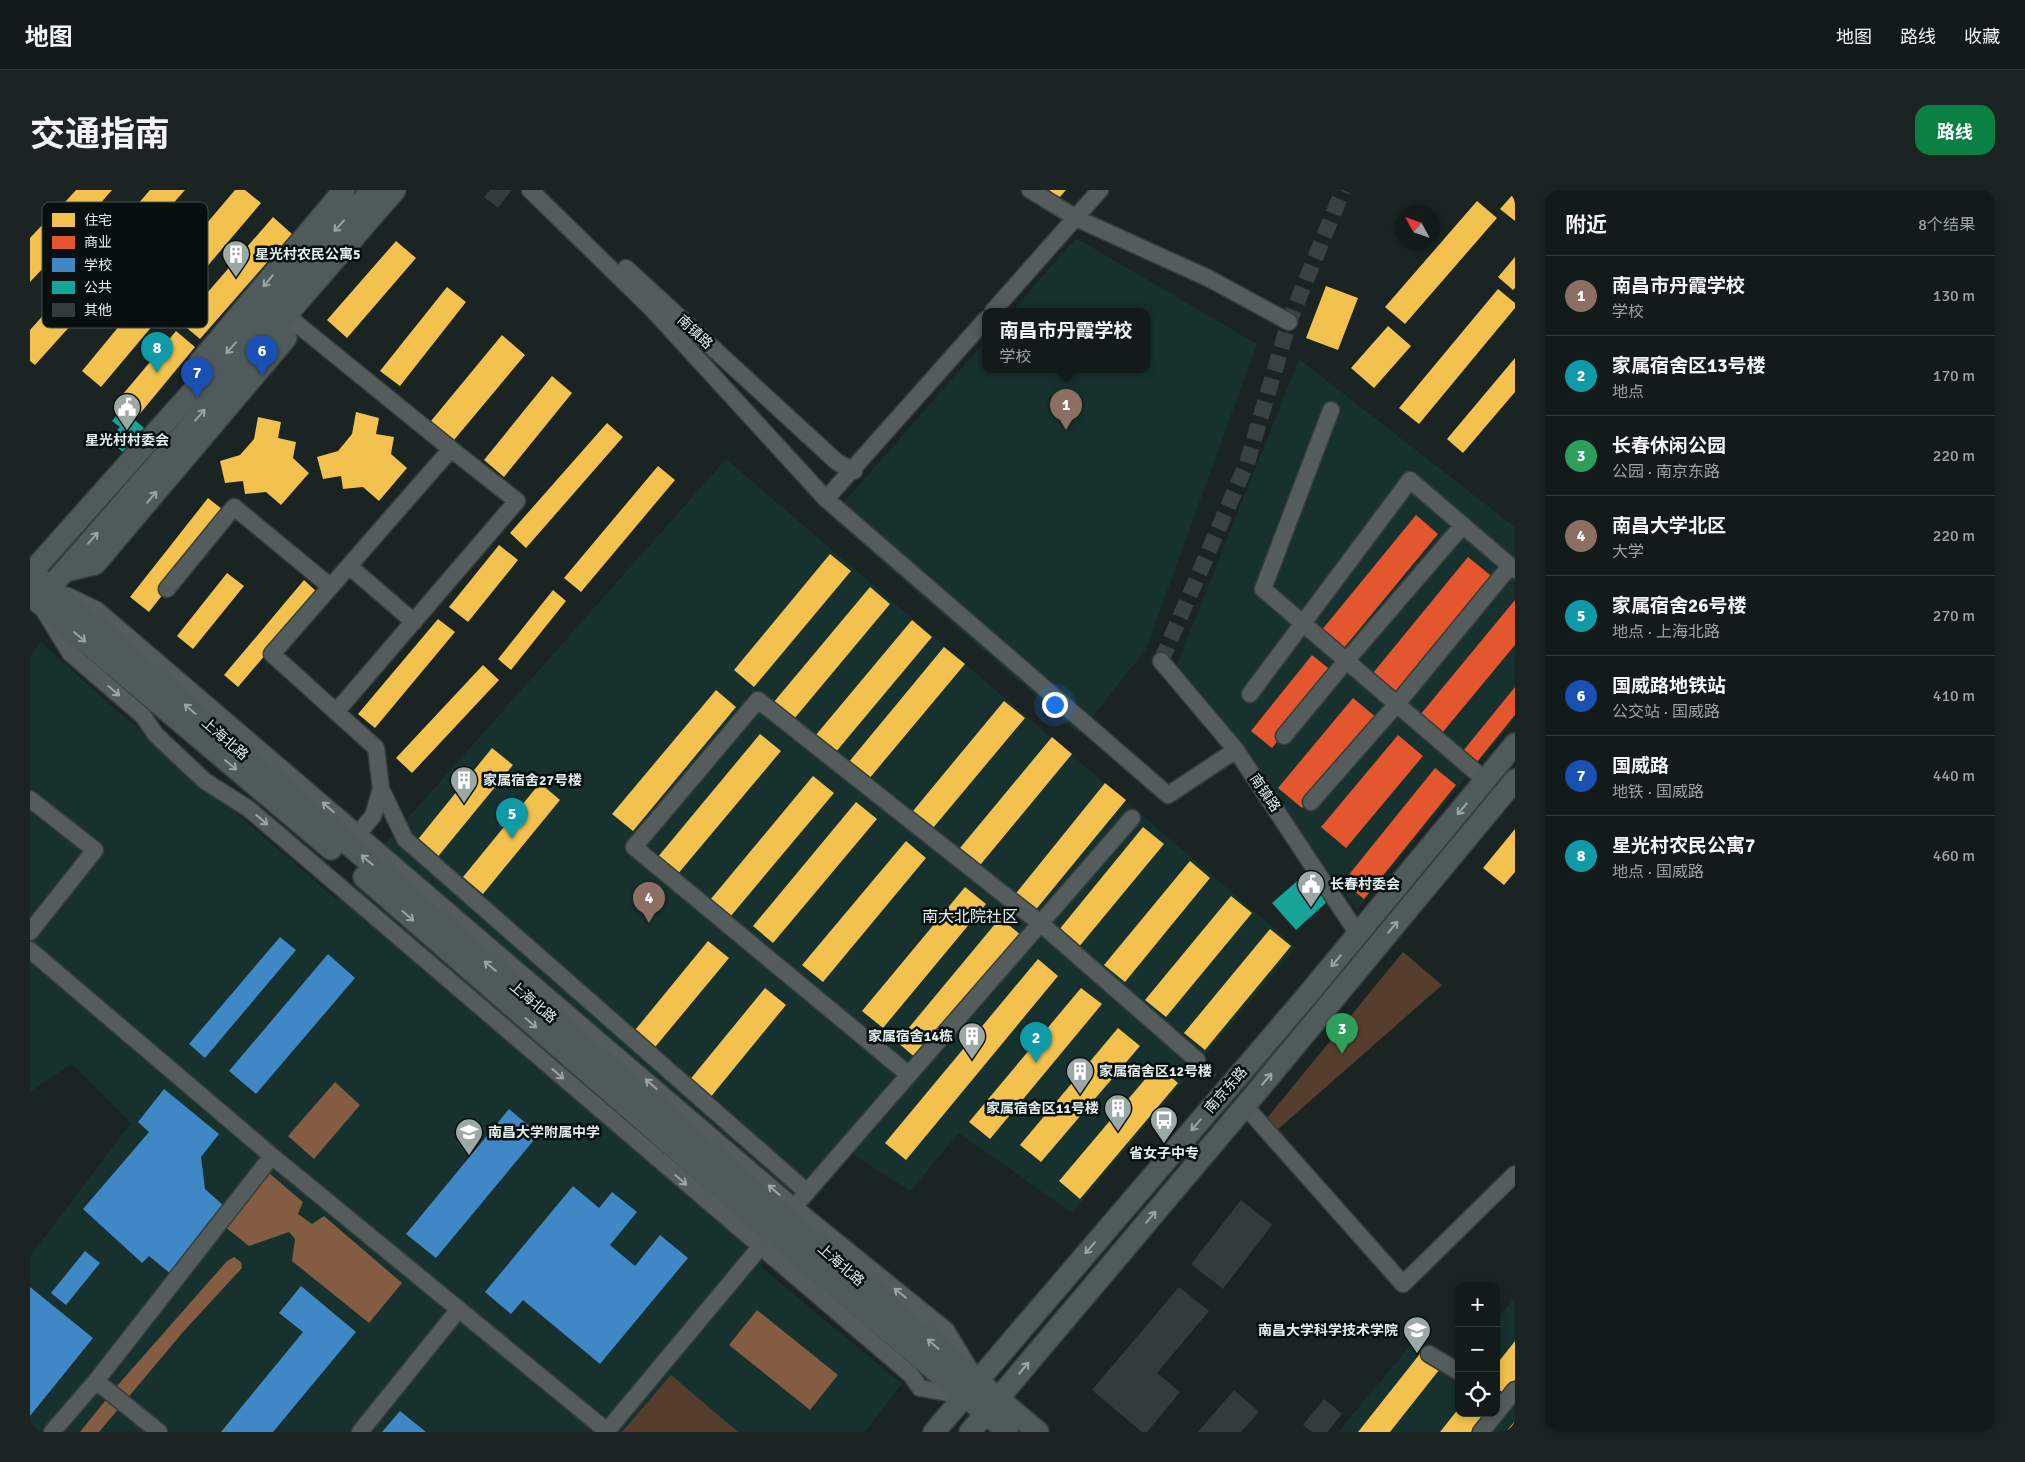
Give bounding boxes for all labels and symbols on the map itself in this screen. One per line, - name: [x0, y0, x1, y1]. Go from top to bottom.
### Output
- legend: [42, 202, 208, 328]
- north arrow: [1395, 205, 1440, 250]
- text: 住宅: [84, 212, 112, 229]
- one-way arrow: [333, 220, 345, 233]
- text: 商业: [84, 234, 112, 251]
- building icon: 星光村农民公寓5: [221, 239, 251, 278]
- place label: 星光村农民公寓5: [255, 246, 361, 263]
- text: 学校: [84, 257, 112, 274]
- one-way arrow: [262, 274, 273, 287]
- text: 公共: [84, 279, 112, 296]
- text: 其他: [84, 302, 112, 319]
- street label: 南镇路: [674, 311, 716, 353]
- pin: 8: [141, 332, 173, 373]
- pin: 6: [246, 335, 278, 376]
- one-way arrow: [225, 341, 237, 354]
- pin: 7: [181, 357, 213, 398]
- pin: 1: [1050, 389, 1082, 430]
- public building icon: 星光村村委会: [112, 392, 142, 431]
- one-way arrow: [194, 409, 205, 422]
- place label: 星光村村委会: [85, 432, 169, 449]
- one-way arrow: [146, 491, 157, 504]
- one-way arrow: [88, 532, 99, 545]
- one-way arrow: [74, 632, 87, 643]
- one-way arrow: [107, 686, 120, 697]
- your location: [1042, 692, 1068, 718]
- one-way arrow: [184, 703, 197, 715]
- street label: 上海北路: [198, 714, 252, 764]
- one-way arrow: [225, 759, 238, 771]
- building icon: 家属宿舍27号楼: [449, 765, 479, 804]
- street label: 南镇路: [1246, 771, 1284, 815]
- place label: 家属宿舍27号楼: [483, 772, 582, 789]
- pin: 5: [496, 798, 528, 839]
- one-way arrow: [322, 802, 335, 813]
- one-way arrow: [1456, 802, 1467, 815]
- one-way arrow: [255, 815, 268, 826]
- one-way arrow: [360, 855, 373, 866]
- public building icon: 长春村委会: [1296, 869, 1326, 908]
- place label: 长春村委会: [1330, 876, 1400, 893]
- pin: 4: [633, 882, 665, 923]
- district label: 南大北院社区: [922, 907, 1018, 927]
- one-way arrow: [402, 910, 415, 921]
- one-way arrow: [1388, 921, 1399, 934]
- one-way arrow: [1330, 954, 1341, 967]
- one-way arrow: [484, 960, 497, 972]
- street label: 上海北路: [506, 977, 560, 1027]
- pin: 3: [1326, 1013, 1358, 1054]
- one-way arrow: [524, 1017, 537, 1028]
- building icon: 家属宿舍14栋: [957, 1021, 987, 1060]
- pin: 2: [1020, 1022, 1052, 1063]
- place label: 家属宿舍14栋: [868, 1028, 953, 1045]
- building icon: 家属宿舍区12号楼: [1065, 1056, 1095, 1095]
- place label: 家属宿舍区12号楼: [1099, 1063, 1212, 1080]
- street label: 南京东路: [1201, 1063, 1251, 1117]
- one-way arrow: [551, 1069, 564, 1080]
- one-way arrow: [1262, 1073, 1273, 1086]
- one-way arrow: [644, 1078, 657, 1090]
- building icon: 家属宿舍区11号楼: [1103, 1093, 1133, 1132]
- place label: 家属宿舍区11号楼: [986, 1100, 1099, 1117]
- bus stop icon: 省女子中专: [1149, 1105, 1179, 1144]
- school or university icon: 南昌大学附属中学: [454, 1117, 484, 1156]
- one-way arrow: [1190, 1118, 1202, 1131]
- place label: 南昌大学附属中学: [488, 1124, 600, 1141]
- place label: 省女子中专: [1129, 1145, 1199, 1162]
- one-way arrow: [675, 1175, 688, 1186]
- one-way arrow: [768, 1184, 781, 1195]
- one-way arrow: [1146, 1211, 1157, 1224]
- street label: 上海北路: [814, 1240, 868, 1290]
- one-way arrow: [1085, 1241, 1096, 1254]
- one-way arrow: [894, 1287, 907, 1298]
- school or university icon: 南昌大学科学技术学院: [1402, 1315, 1432, 1354]
- place label: 南昌大学科学技术学院: [1258, 1322, 1398, 1339]
- one-way arrow: [927, 1339, 940, 1350]
- one-way arrow: [1019, 1362, 1030, 1375]

